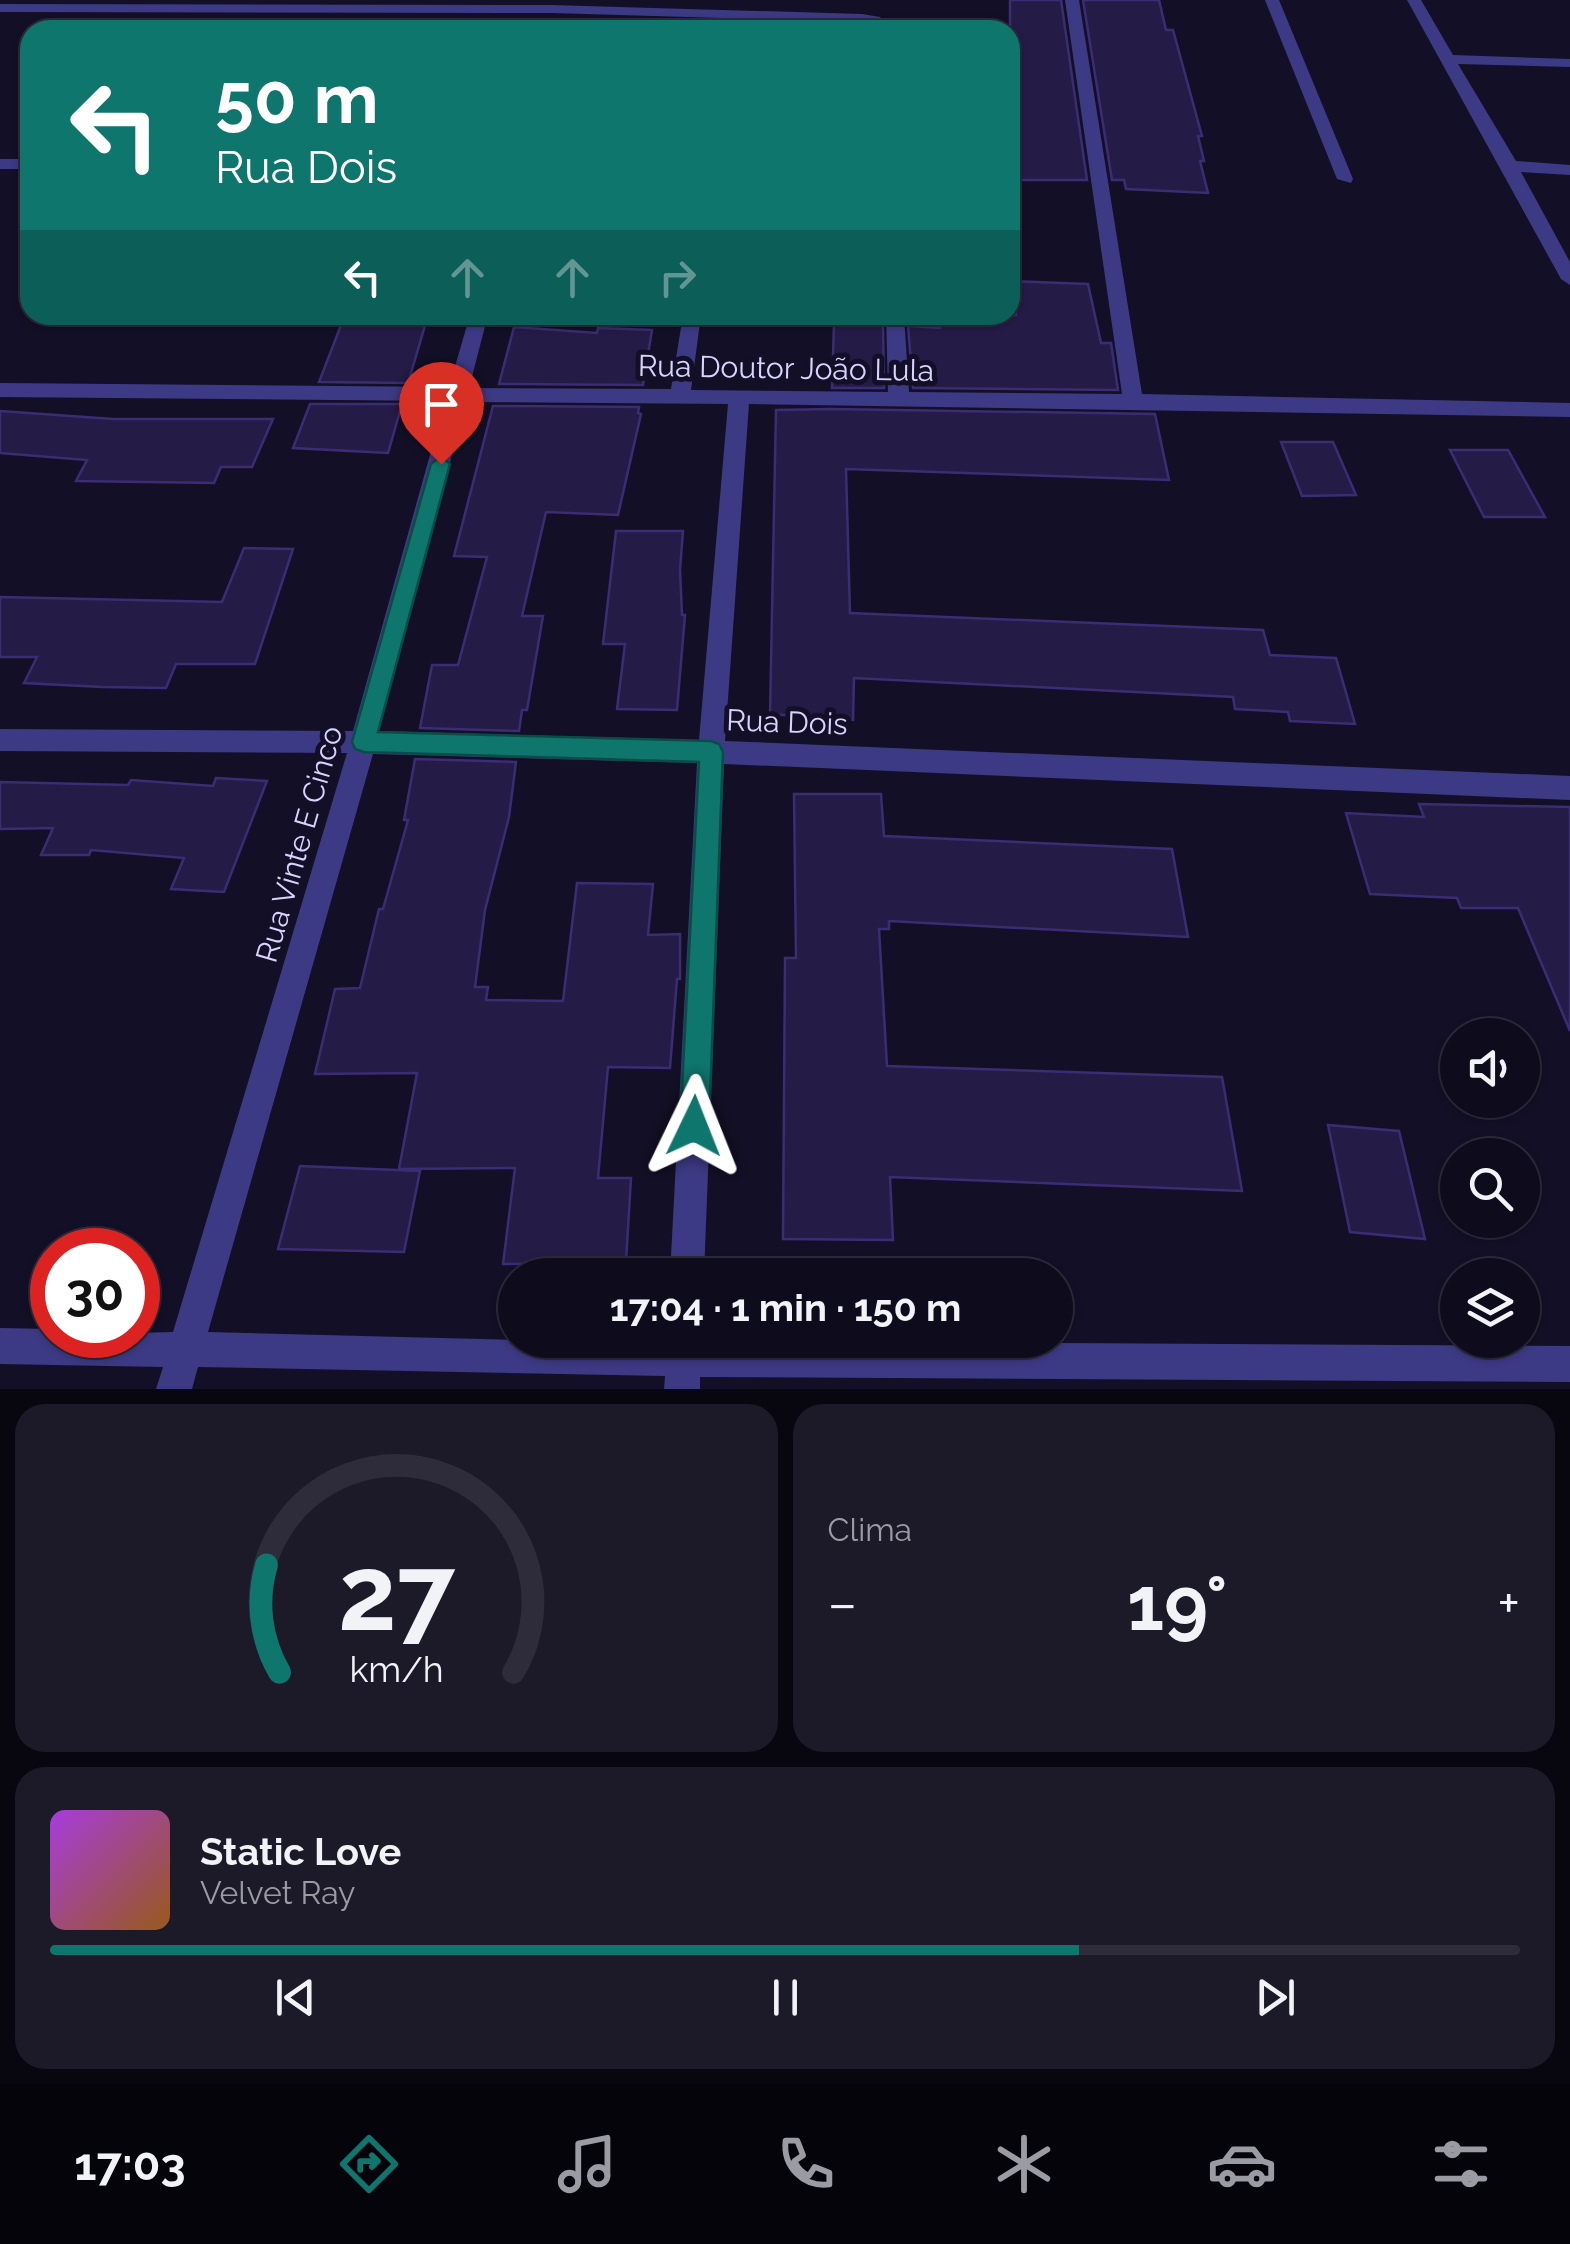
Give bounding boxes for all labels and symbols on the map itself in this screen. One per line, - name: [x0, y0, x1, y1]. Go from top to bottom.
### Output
- street label: Rua Doutor João Lula: [638, 348, 934, 388]
- pin: [399, 362, 484, 465]
- street label: Rua Dois: [726, 702, 848, 742]
- street label: Rua Vinte E Cinco: [249, 722, 349, 966]
- position arrow: [642, 1074, 746, 1178]
- speed limit sign: 30: [30, 1228, 160, 1358]

